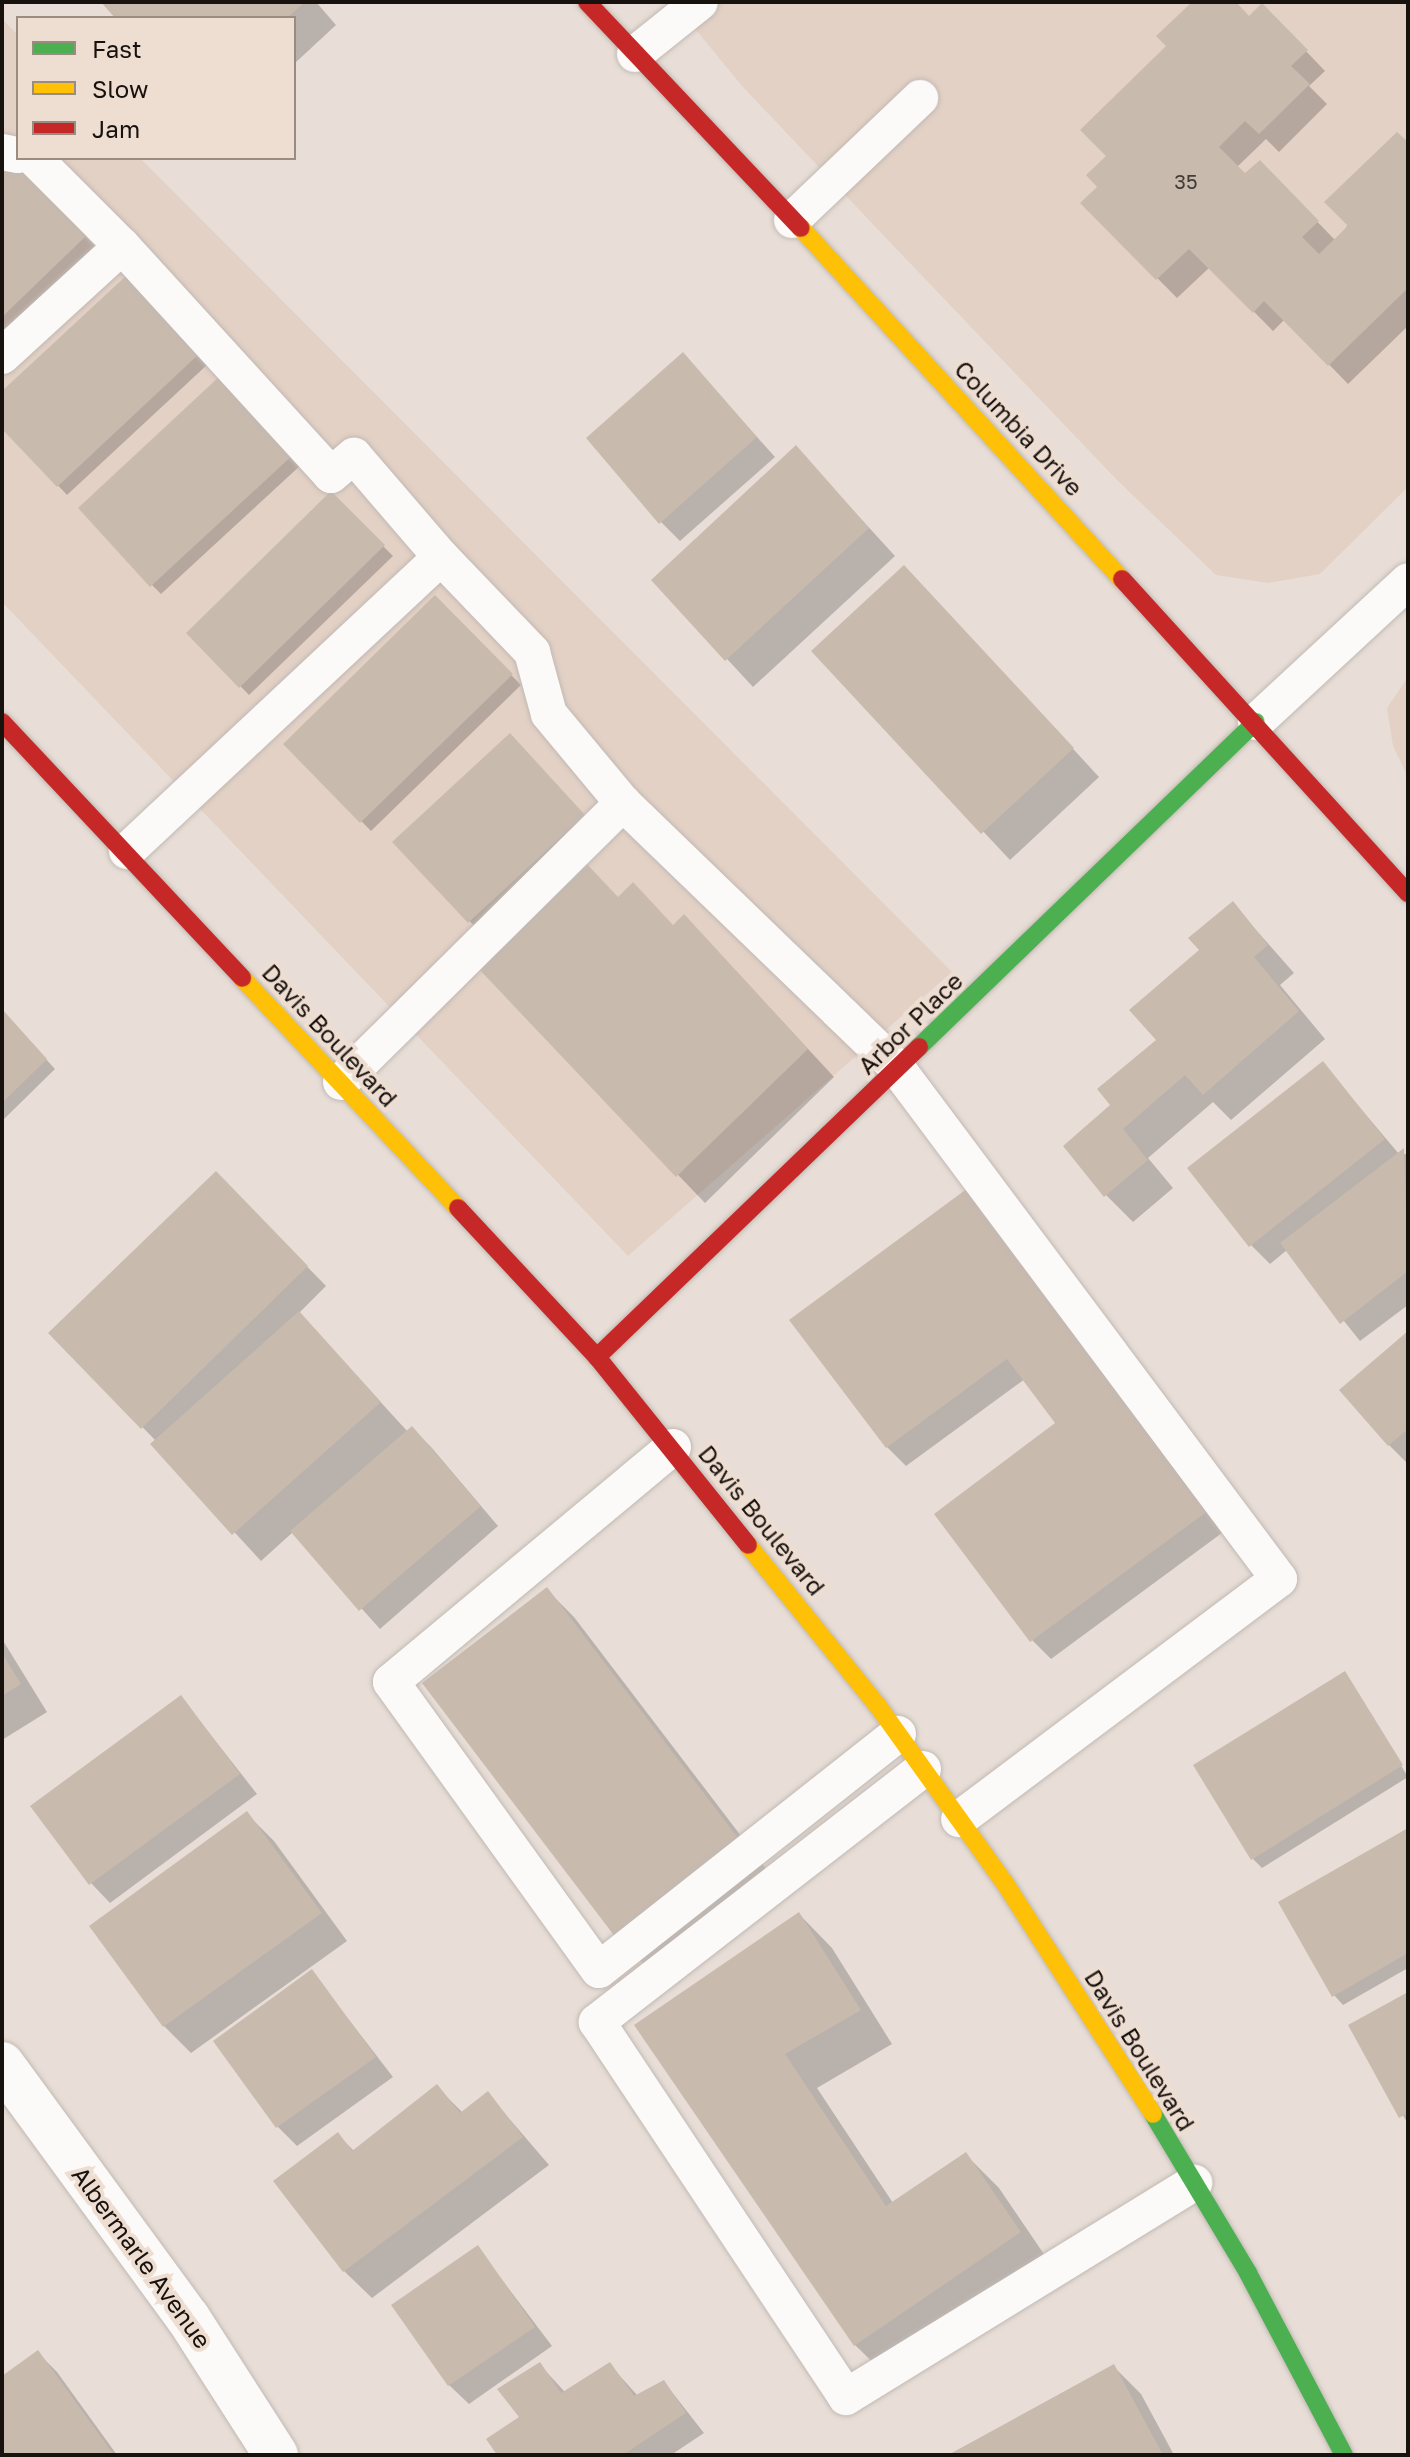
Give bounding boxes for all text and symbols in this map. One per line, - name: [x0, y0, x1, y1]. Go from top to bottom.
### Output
- legend: [16, 16, 296, 160]
- text: Fast: [92, 34, 142, 63]
- text: Slow: [92, 74, 148, 103]
- text: Jam: [92, 114, 140, 143]
- house number: 35: [1174, 169, 1198, 193]
- street label: Columbia Drive: [949, 354, 1089, 502]
- street label: Davis Boulevard: [257, 958, 403, 1112]
- street label: Arbor Place: [852, 966, 968, 1080]
- street label: Davis Boulevard: [693, 1439, 831, 1601]
- street label: Davis Boulevard: [1079, 1964, 1201, 2136]
- street label: Albermarle Avenue: [66, 2161, 218, 2353]

